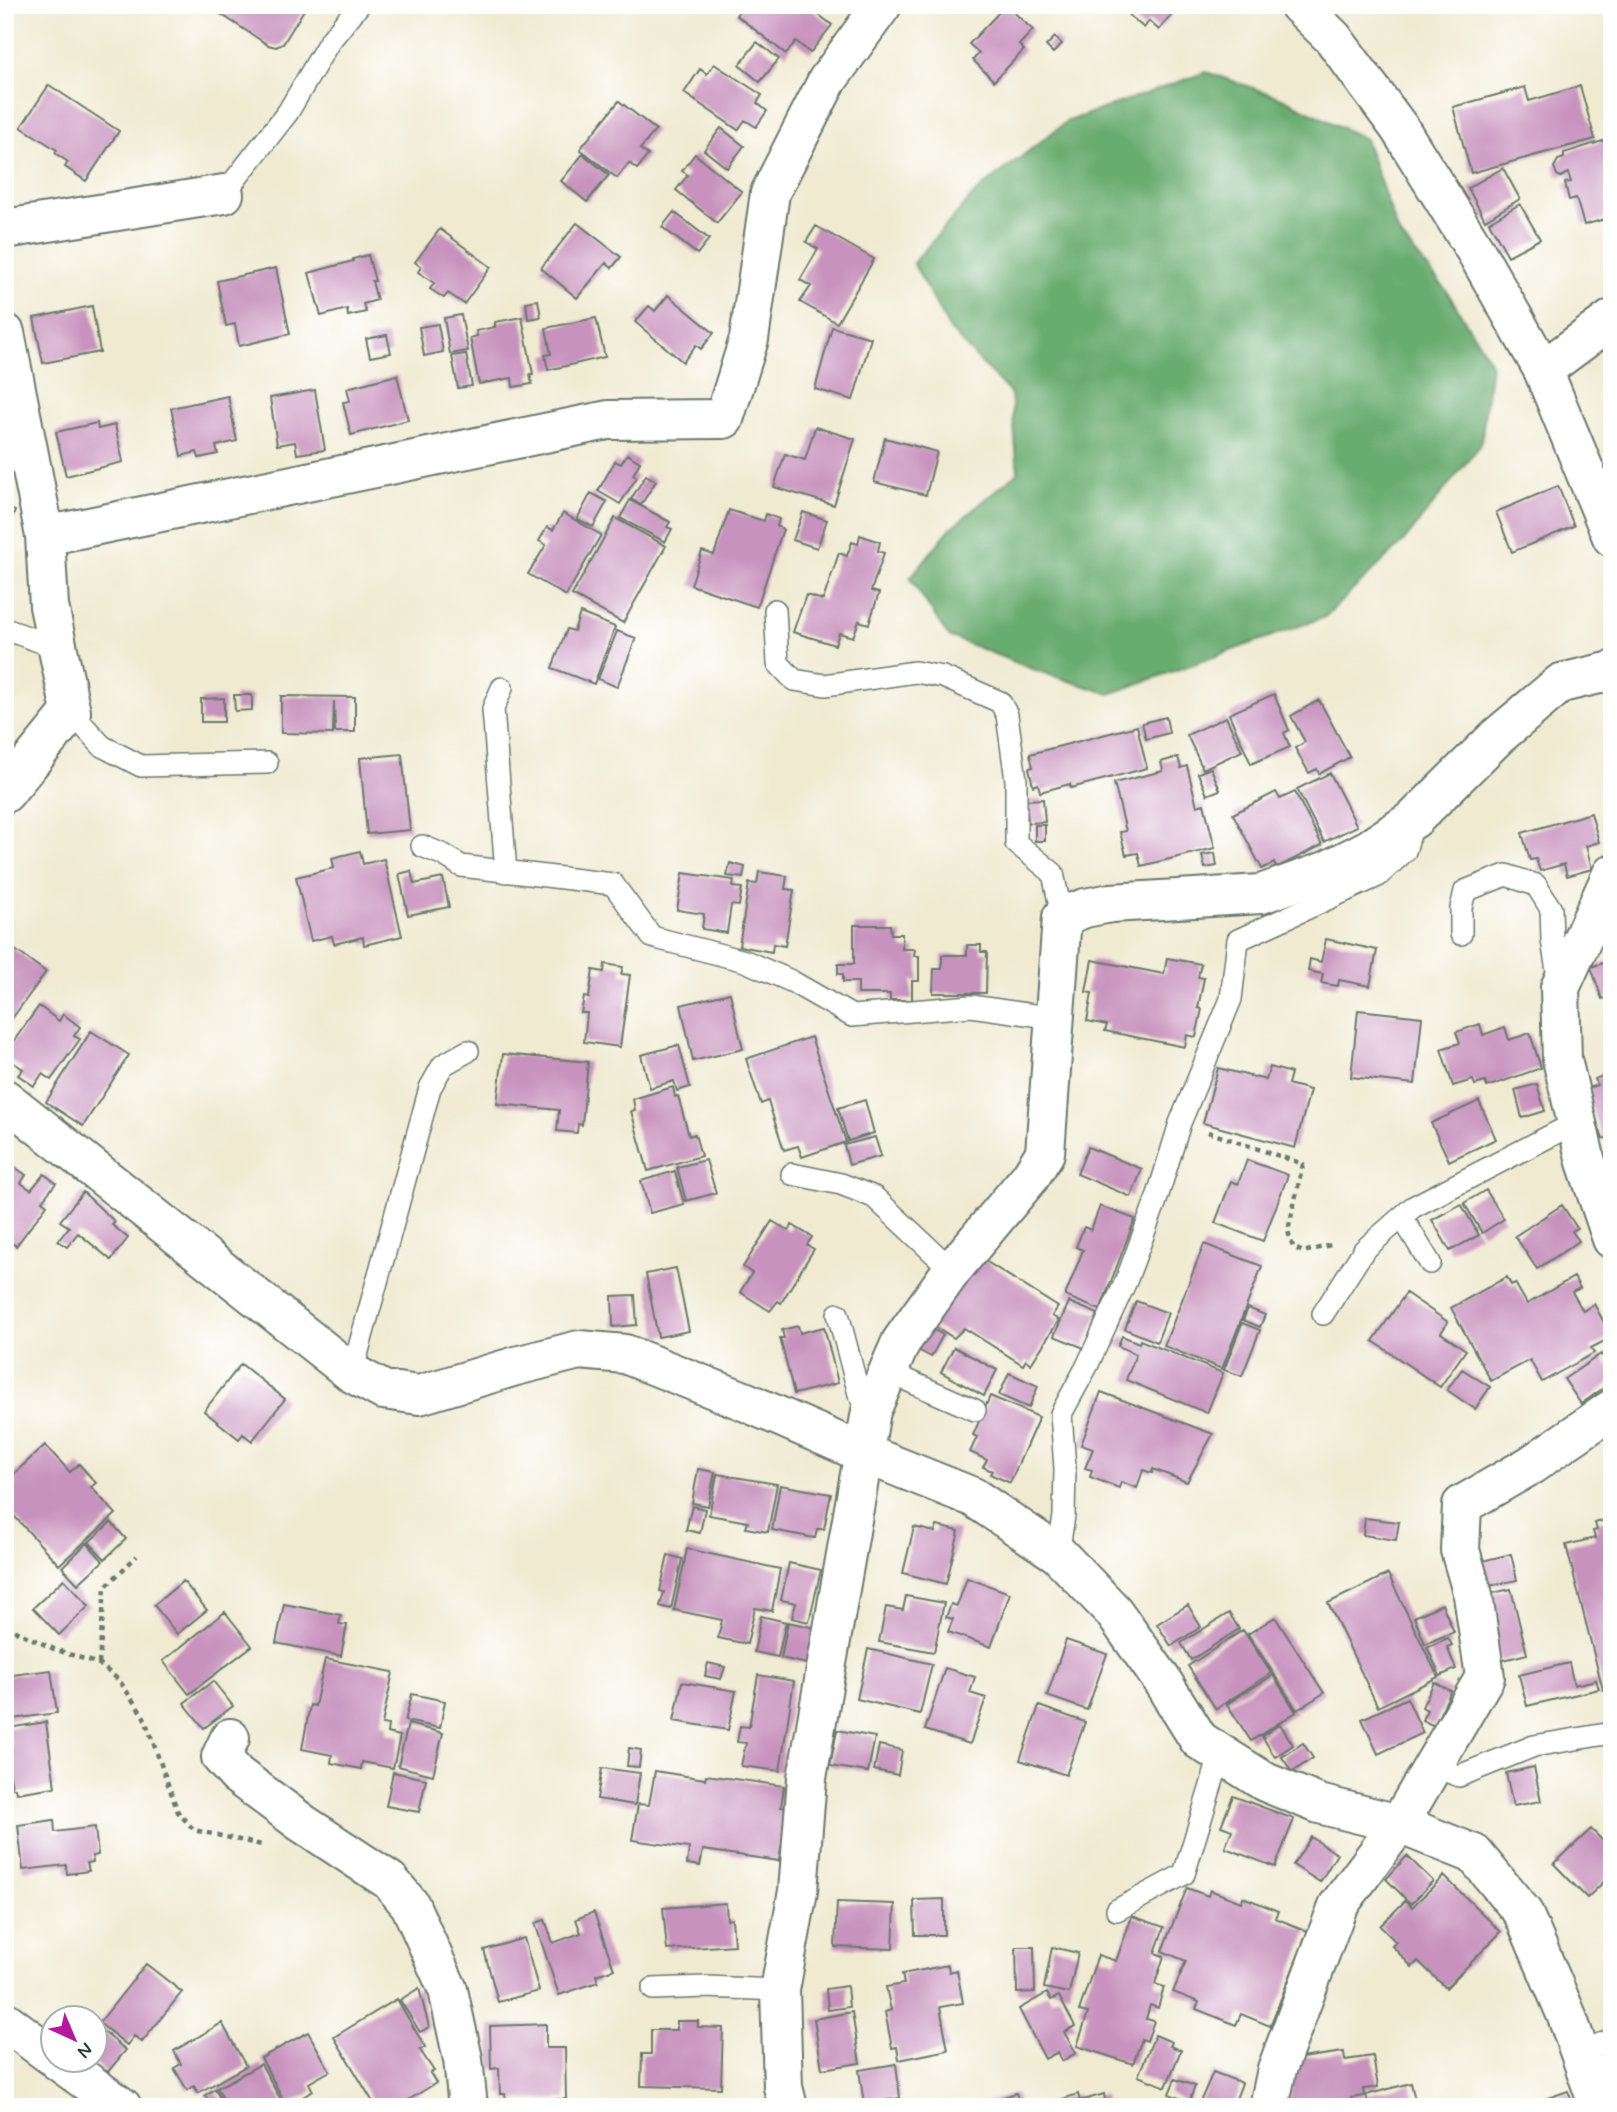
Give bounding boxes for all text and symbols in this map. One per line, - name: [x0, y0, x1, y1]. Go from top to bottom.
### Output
- north arrow: [38, 2004, 108, 2074]
- text: N: [72, 2037, 98, 2064]

